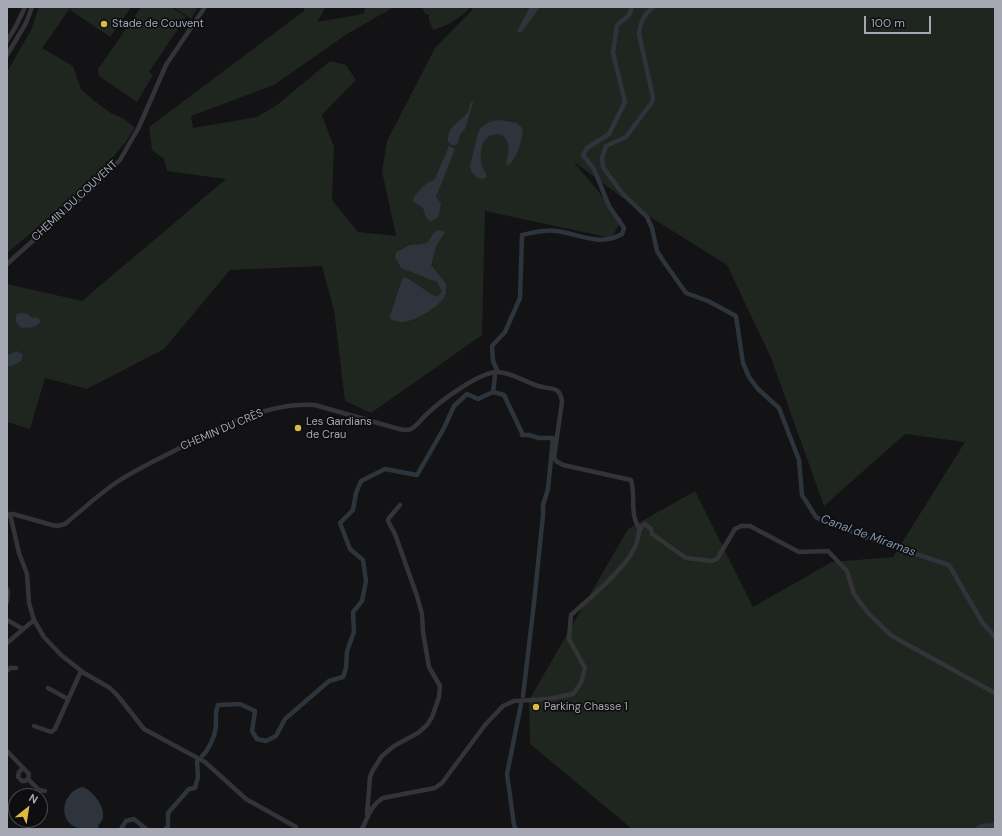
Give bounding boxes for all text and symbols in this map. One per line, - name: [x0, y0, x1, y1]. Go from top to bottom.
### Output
- scale bar: [866, 8, 933, 34]
- text: 100 m: [871, 15, 905, 31]
- place label: Stade de Couvent: [112, 17, 204, 31]
- marker: Stade de Couvent: [99, 19, 109, 29]
- street label: CHEMIN DU COUVENT: [29, 158, 121, 244]
- street label: CHEMIN DU CRÈS: [179, 407, 265, 453]
- place label: Les Gardians de Crau: [306, 415, 372, 441]
- marker: Les Gardians de Crau: [293, 423, 303, 433]
- water label: Canal de Miramas: [819, 512, 917, 560]
- place label: Parking Chasse 1: [544, 700, 628, 714]
- marker: Parking Chasse 1: [531, 702, 541, 712]
- north arrow: [8, 788, 48, 828]
- text: N: [27, 790, 40, 807]

